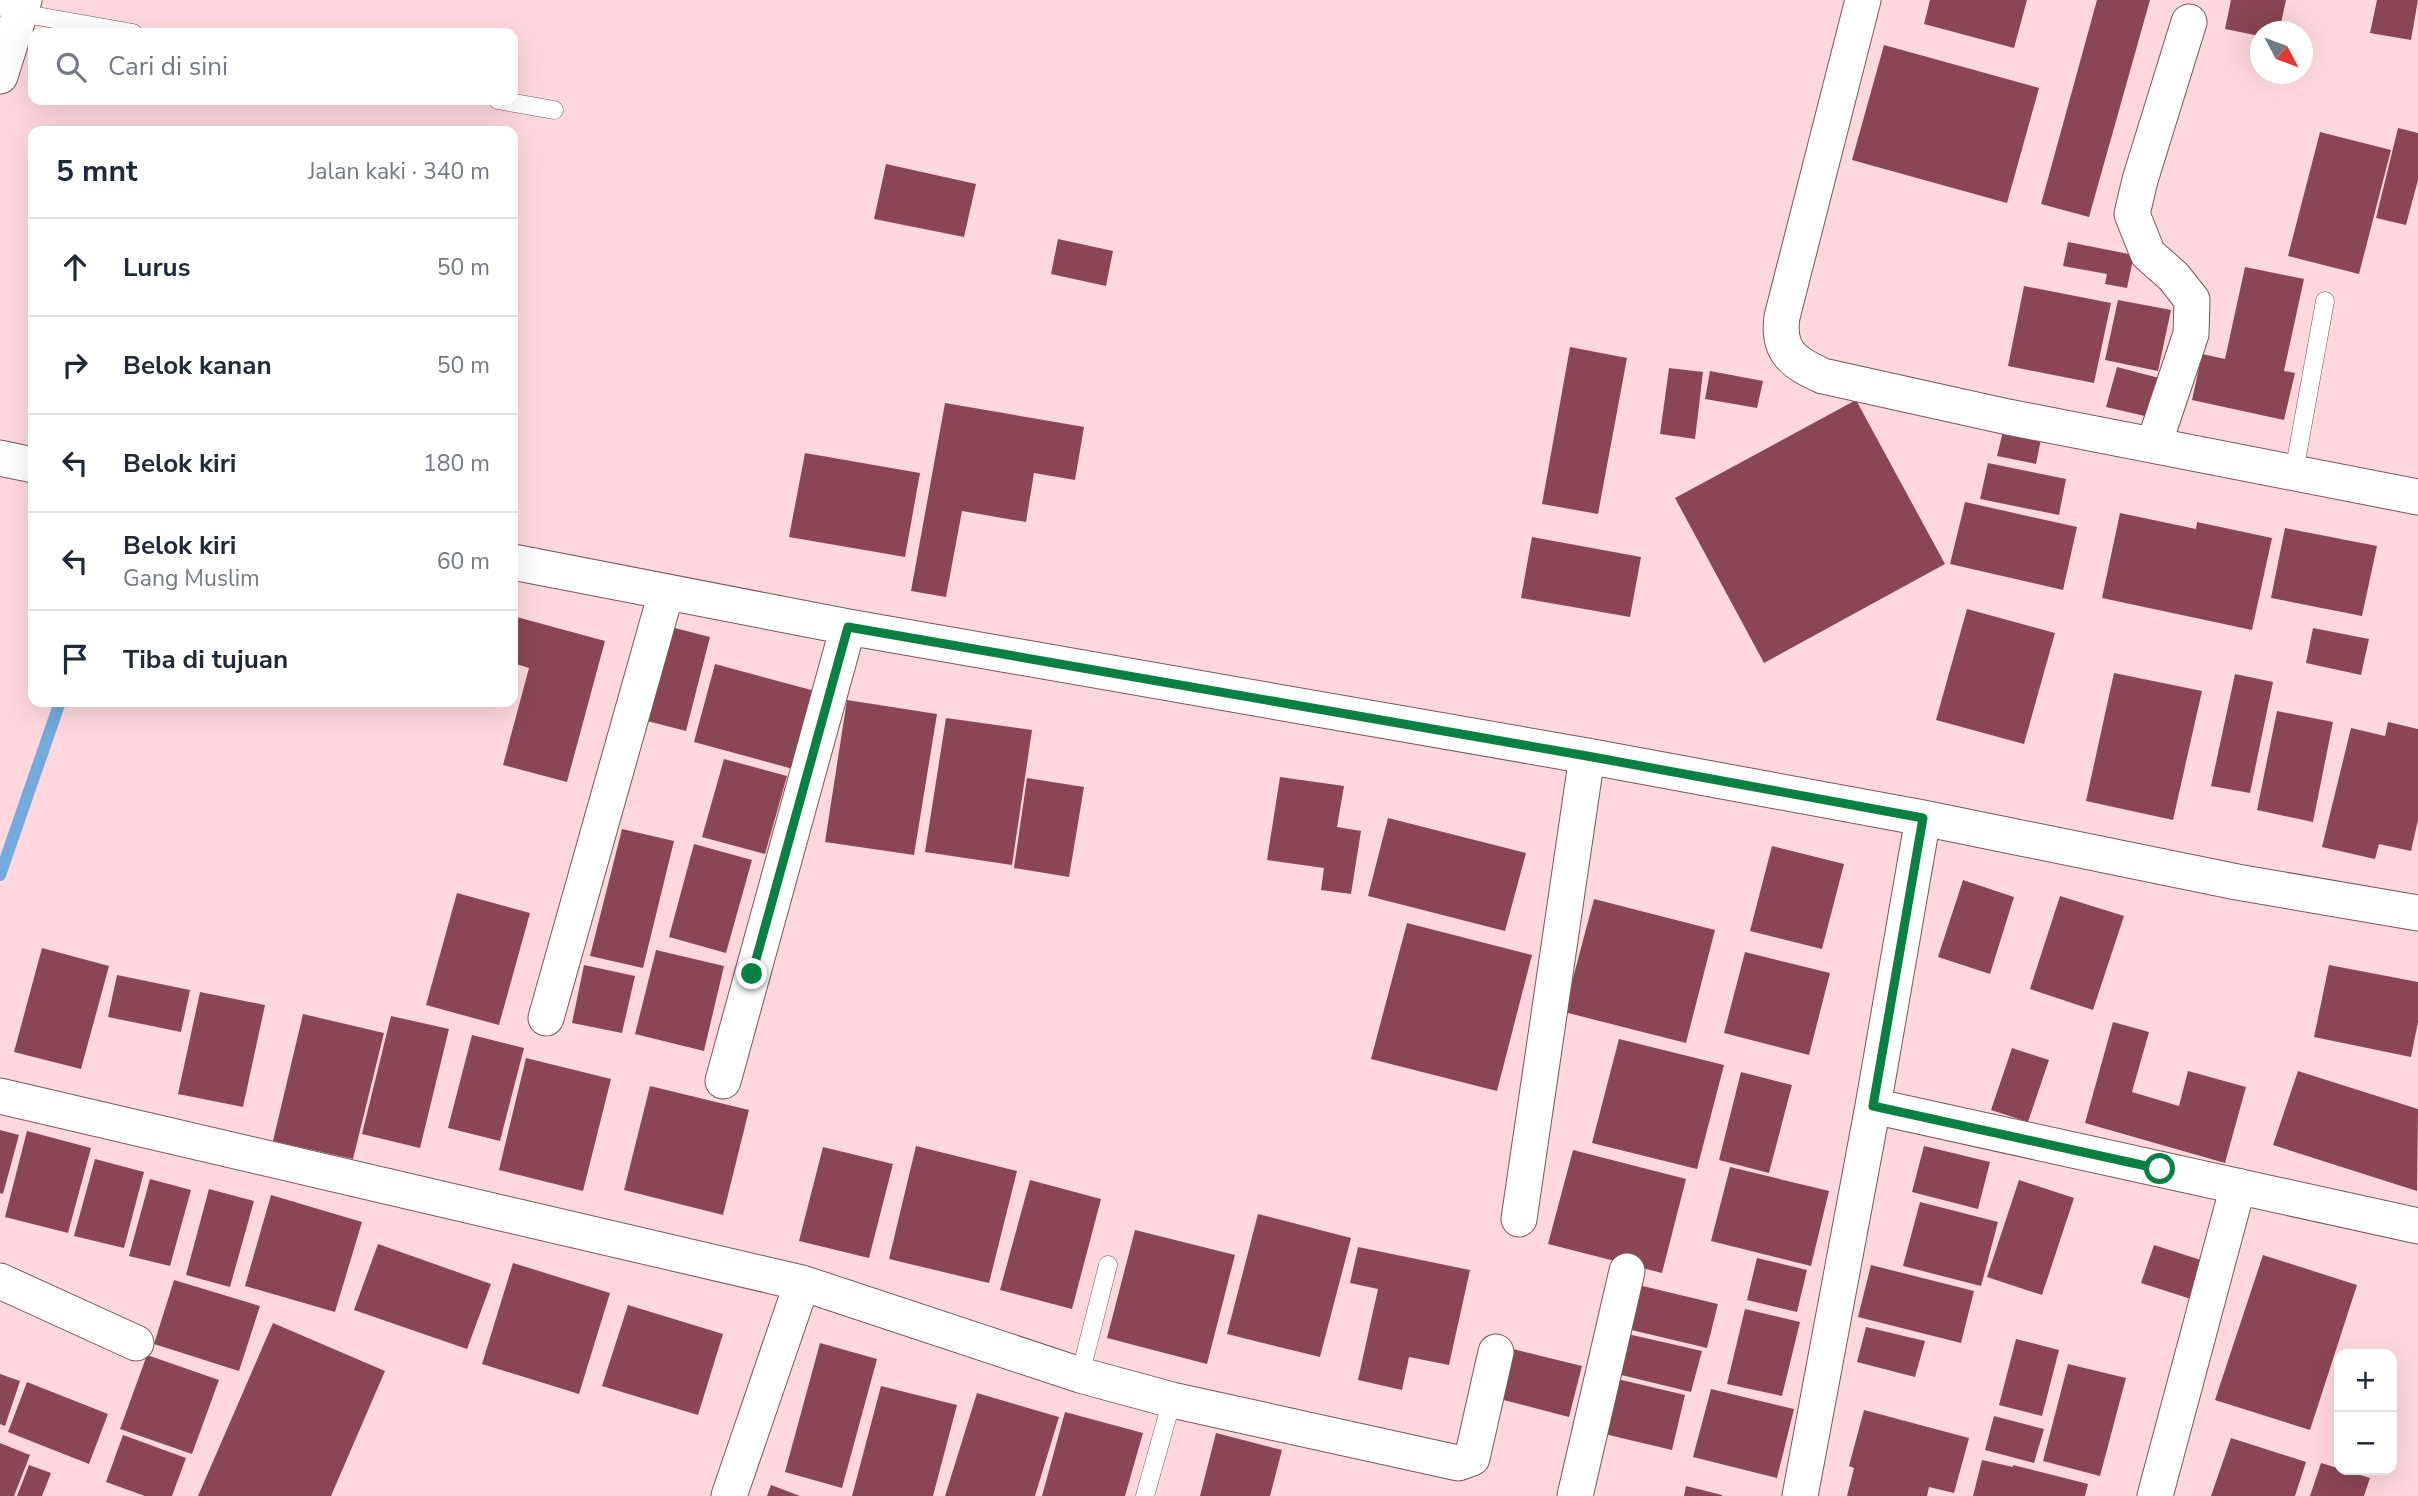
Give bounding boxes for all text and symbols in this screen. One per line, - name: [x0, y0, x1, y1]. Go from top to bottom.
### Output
- north arrow: [2250, 21, 2313, 84]
- search box: [28, 28, 518, 105]
- icon: search: [52, 48, 90, 86]
- text: Cari di sini: [108, 49, 228, 84]
- text: 5 mnt: [56, 151, 137, 192]
- text: Jalan kaki · 340 m: [308, 156, 490, 187]
- icon: ahead: [56, 248, 94, 286]
- text: Lurus: [123, 250, 190, 285]
- text: 50 m: [437, 252, 490, 283]
- icon: right: [56, 346, 94, 384]
- text: Belok kanan: [123, 348, 272, 383]
- text: 50 m: [437, 350, 490, 381]
- icon: left: [56, 444, 94, 482]
- text: Belok kiri: [123, 446, 236, 481]
- text: 180 m: [423, 448, 490, 479]
- text: Belok kiri: [123, 528, 236, 563]
- icon: left: [56, 542, 94, 580]
- text: 60 m: [437, 546, 490, 577]
- text: Gang Muslim: [123, 563, 260, 594]
- icon: arrive: [56, 640, 94, 678]
- text: Tiba di tujuan: [123, 642, 288, 677]
- route end: [736, 958, 767, 989]
- route start: [2144, 1153, 2175, 1184]
- map controls: [2334, 1349, 2397, 1475]
- button: +: [2334, 1349, 2397, 1412]
- button: −: [2334, 1412, 2397, 1475]

